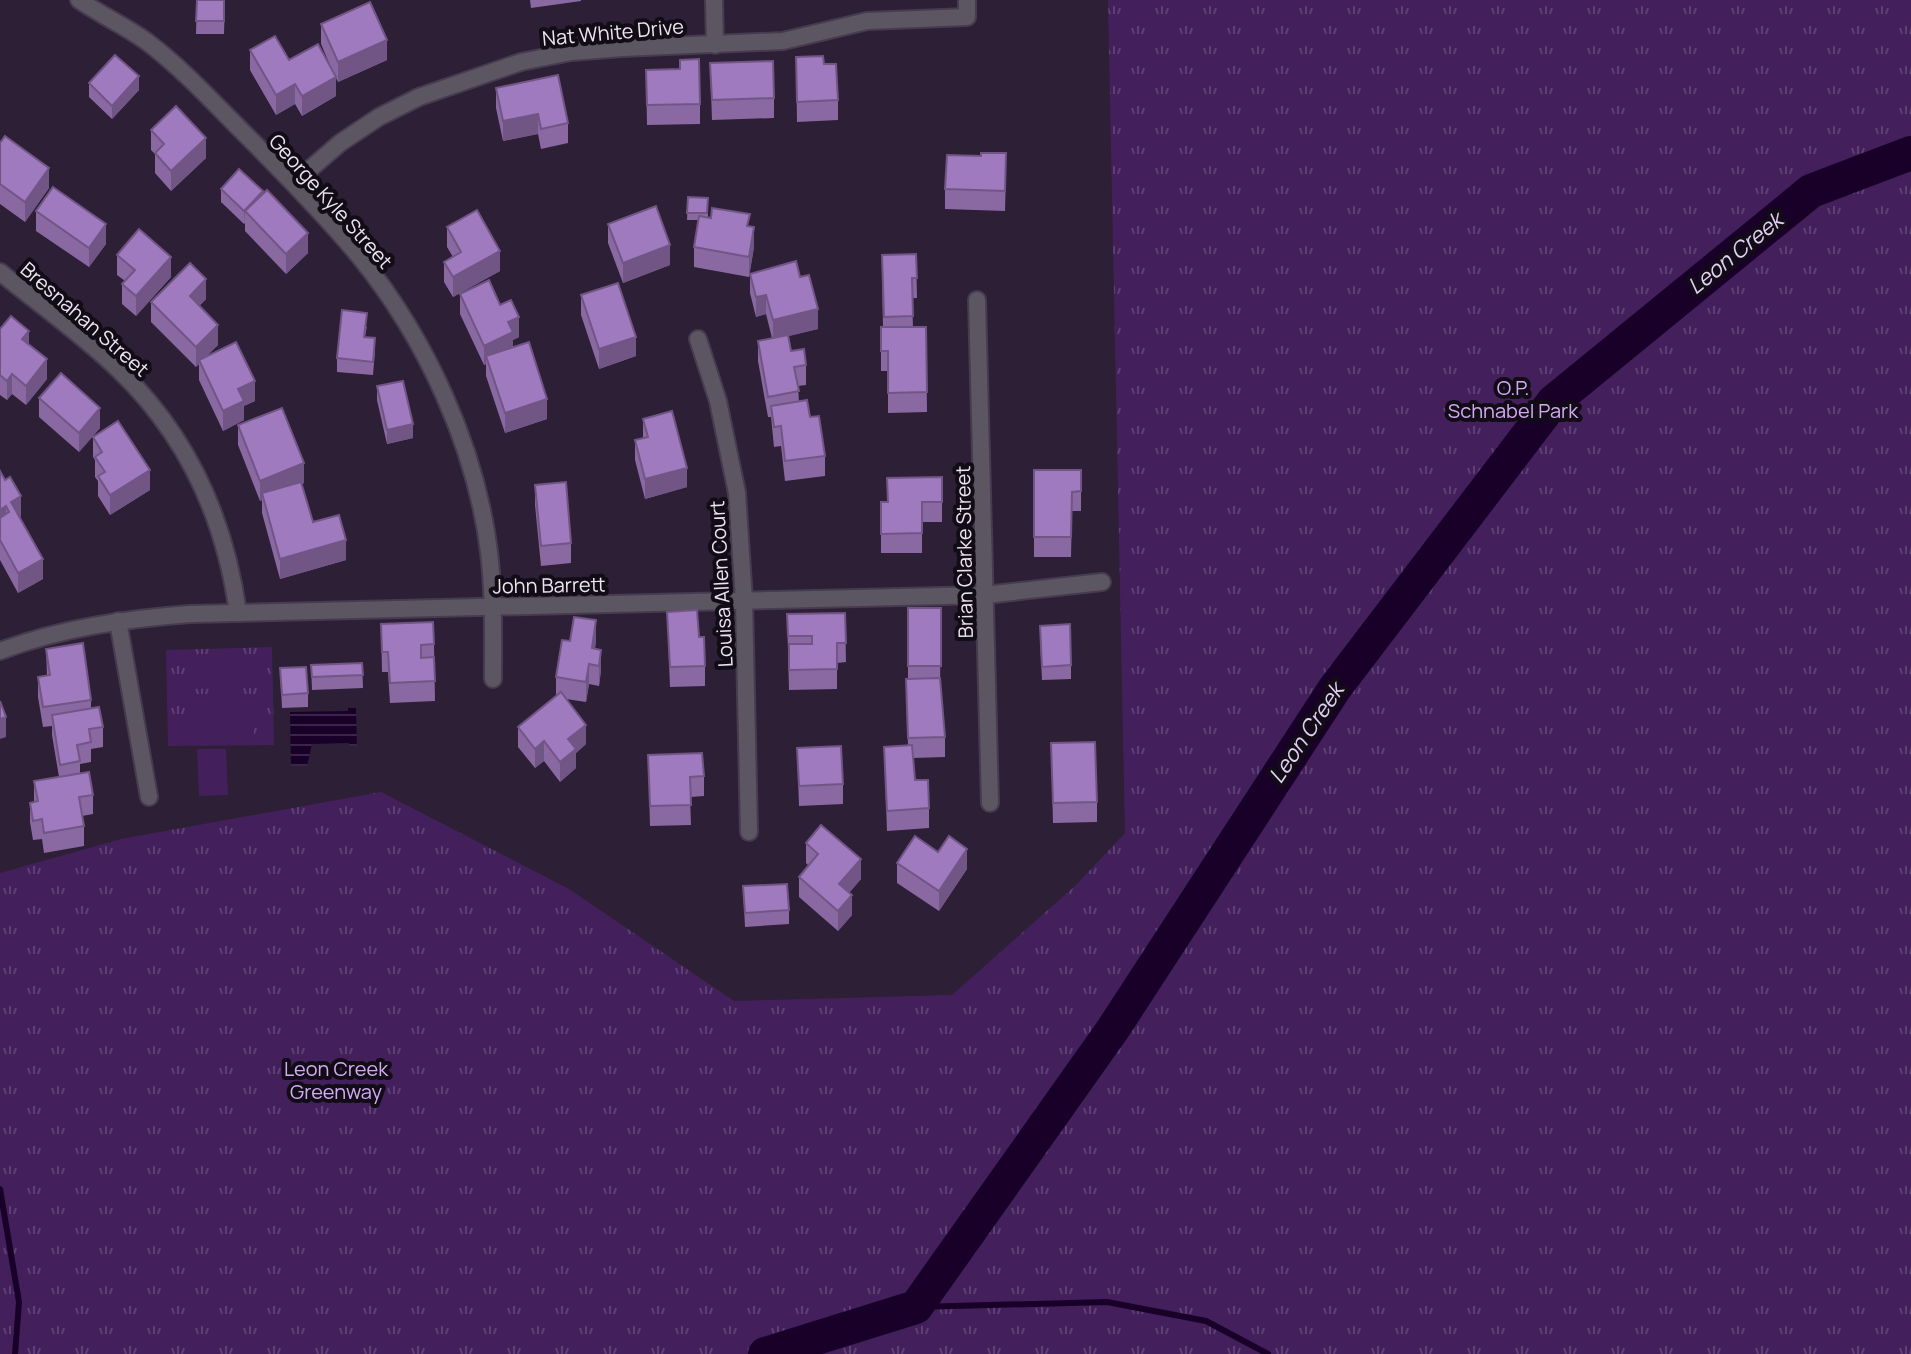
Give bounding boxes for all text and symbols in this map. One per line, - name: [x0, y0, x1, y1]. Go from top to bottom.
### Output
- street label: Nat White Drive: [541, 12, 685, 52]
- street label: George Kyle Street: [263, 128, 399, 274]
- water label: Leon Creek: [1681, 203, 1791, 301]
- street label: Bresnahan Street: [15, 256, 155, 382]
- park label: O.P. Schnabel Park: [1448, 374, 1579, 424]
- street label: Brian Clarke Street: [949, 465, 979, 639]
- street label: Louisa Allen Court: [703, 500, 739, 668]
- street label: John Barrett: [492, 571, 606, 599]
- water label: Leon Creek: [1262, 675, 1352, 789]
- park label: Leon Creek Greenway: [284, 1055, 389, 1105]

